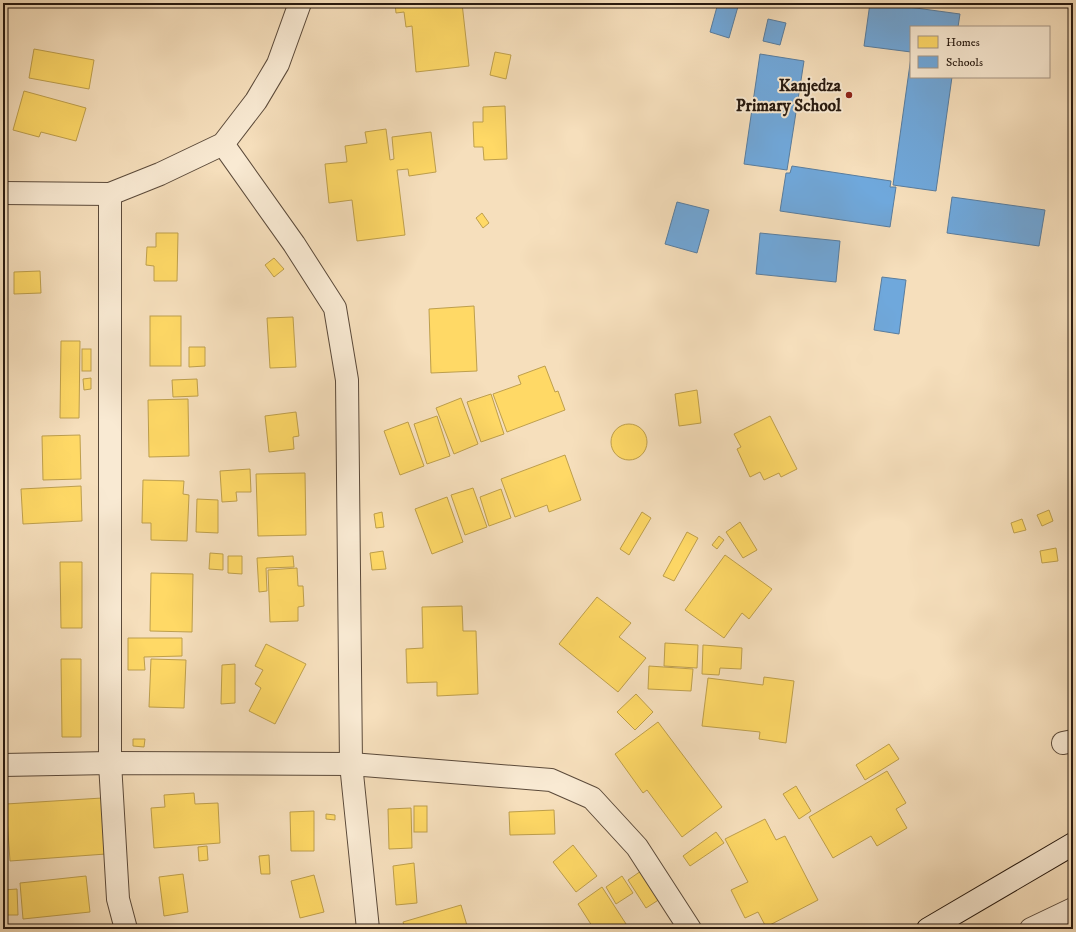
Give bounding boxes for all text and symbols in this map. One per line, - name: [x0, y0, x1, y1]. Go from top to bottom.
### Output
- legend: [910, 26, 1050, 78]
- text: Homes: [946, 35, 980, 50]
- text: Schools: [946, 55, 983, 70]
- place label: Kanjedza Primary School: [736, 75, 842, 117]
- marker: Kanjedza Primary School: [844, 90, 854, 100]

